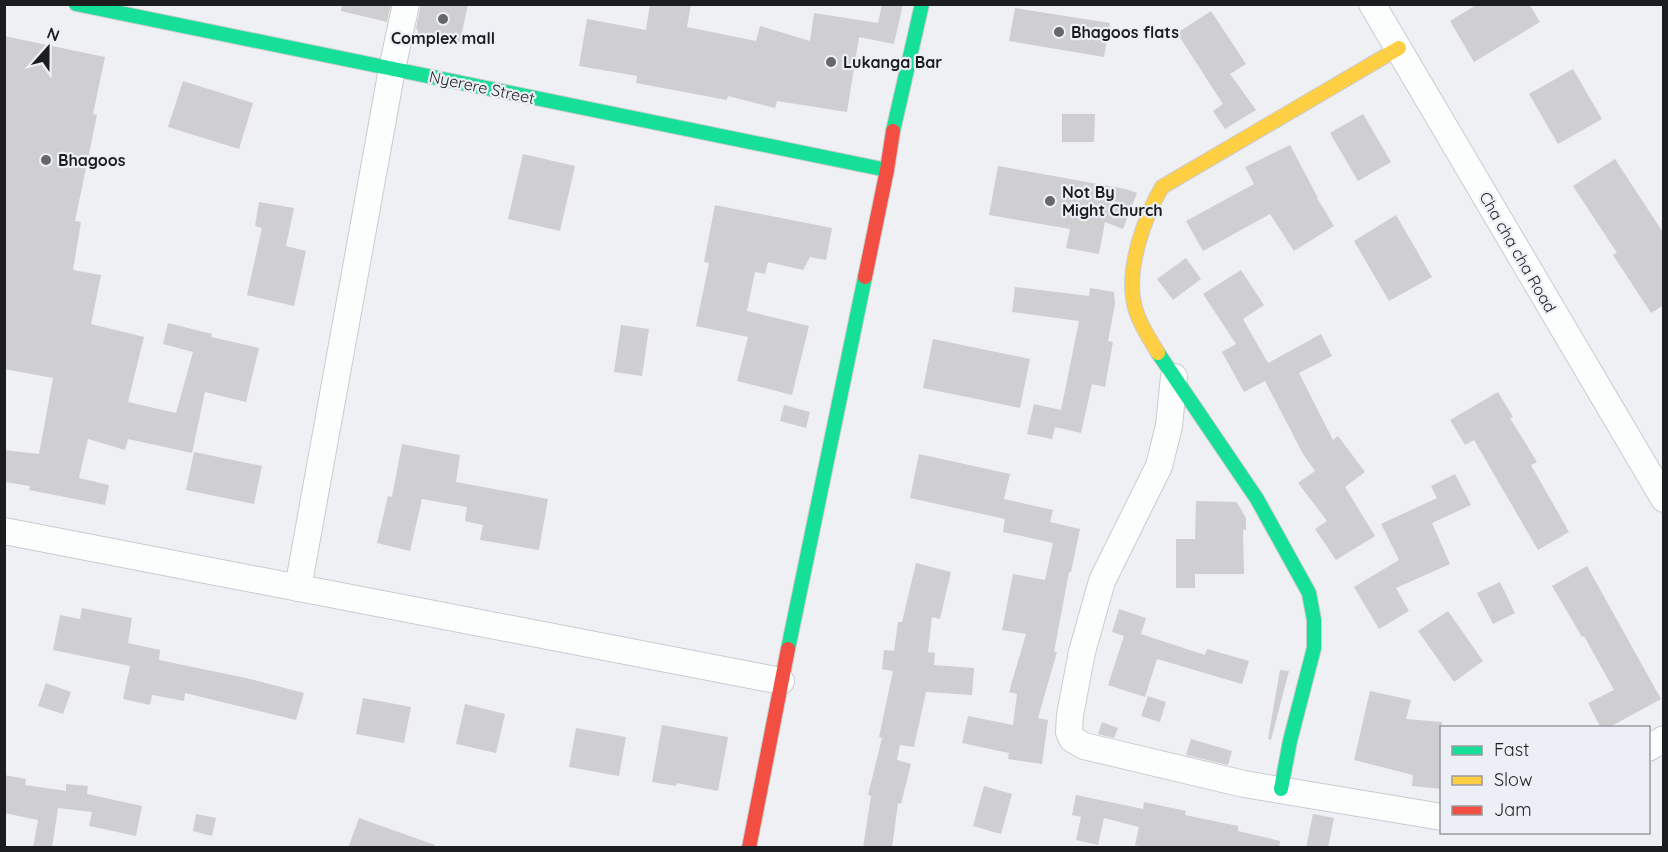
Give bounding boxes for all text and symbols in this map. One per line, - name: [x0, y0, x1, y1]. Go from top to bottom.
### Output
- marker: Complex mall: [436, 12, 450, 26]
- north arrow: [18, 18, 78, 78]
- place label: Bhagoos flats: [1071, 22, 1179, 42]
- text: N: [44, 23, 62, 45]
- marker: Bhagoos flats: [1052, 25, 1066, 39]
- place label: Complex mall: [391, 28, 495, 48]
- place label: Lukanga Bar: [843, 52, 942, 72]
- marker: Lukanga Bar: [824, 55, 838, 69]
- street label: Nyerere Street: [427, 66, 537, 108]
- place label: Bhagoos: [58, 150, 126, 170]
- marker: Bhagoos: [39, 153, 53, 167]
- place label: Not By Might Church: [1062, 182, 1163, 220]
- street label: Cha cha cha Road: [1475, 188, 1561, 316]
- marker: Not By Might Church: [1043, 194, 1057, 208]
- legend: [1440, 726, 1650, 834]
- text: Fast: [1494, 738, 1529, 761]
- text: Slow: [1494, 768, 1532, 791]
- text: Jam: [1494, 798, 1532, 821]

